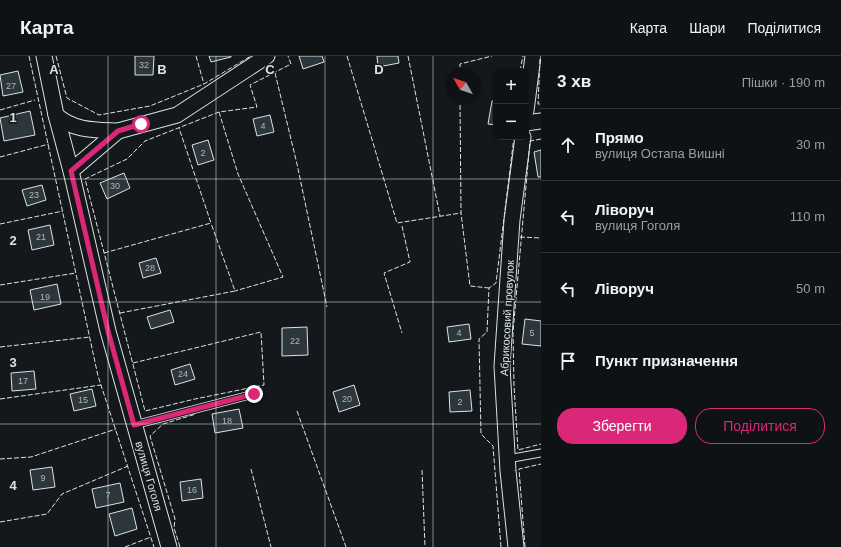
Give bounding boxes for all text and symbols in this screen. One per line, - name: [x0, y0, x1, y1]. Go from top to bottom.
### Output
- text: Карта: [20, 17, 74, 38]
- text: Карта: [630, 20, 667, 36]
- text: Шари: [689, 20, 725, 36]
- text: Поділитися: [747, 20, 821, 36]
- house number: 32: [139, 60, 149, 70]
- text: A: [49, 62, 59, 77]
- text: B: [157, 62, 167, 77]
- text: C: [265, 62, 275, 77]
- text: D: [374, 62, 384, 77]
- north arrow: [445, 68, 481, 104]
- map controls: [493, 68, 529, 140]
- button: +: [493, 68, 529, 104]
- text: 3 хв: [557, 72, 591, 91]
- text: Пішки · 190 m: [742, 75, 825, 90]
- house number: 27: [6, 81, 16, 91]
- button: −: [493, 104, 529, 140]
- text: 1: [9, 110, 17, 125]
- route start: [132, 115, 150, 133]
- house number: 4: [260, 121, 266, 131]
- text: Прямо: [595, 129, 644, 146]
- icon: ahead: [557, 134, 579, 156]
- text: 30 m: [796, 137, 825, 152]
- text: вулиця Остапа Вишні: [595, 146, 725, 161]
- house number: 2: [200, 148, 206, 158]
- house number: 30: [110, 181, 120, 191]
- house number: 23: [29, 190, 39, 200]
- text: Ліворуч: [595, 201, 654, 218]
- icon: left: [557, 206, 579, 228]
- text: 110 m: [790, 209, 825, 224]
- text: вулиця Гоголя: [595, 218, 680, 233]
- house number: 21: [36, 232, 46, 242]
- text: 2: [9, 233, 17, 248]
- street label: Абрикосовий провулок: [498, 259, 516, 376]
- house number: 28: [145, 263, 155, 273]
- icon: left: [557, 278, 579, 300]
- text: Ліворуч: [595, 280, 654, 297]
- text: 50 m: [796, 281, 825, 296]
- house number: 19: [40, 292, 50, 302]
- house number: 4: [456, 328, 462, 338]
- house number: 5: [529, 328, 535, 338]
- house number: 22: [290, 336, 300, 346]
- icon: arrive: [557, 350, 579, 372]
- text: Пункт призначення: [595, 352, 738, 369]
- text: 3: [9, 355, 17, 370]
- house number: 24: [178, 369, 188, 379]
- house number: 17: [18, 376, 28, 386]
- route end: [245, 385, 263, 403]
- house number: 20: [342, 394, 352, 404]
- house number: 15: [78, 395, 88, 405]
- house number: 2: [457, 397, 463, 407]
- button: Зберегти: [557, 408, 687, 444]
- button: Поділитися: [695, 408, 825, 444]
- house number: 18: [222, 416, 232, 426]
- street label: вулиця Гоголя: [133, 440, 165, 512]
- house number: 9: [40, 473, 46, 483]
- text: 4: [9, 478, 17, 493]
- house number: 16: [187, 485, 197, 495]
- house number: 7: [105, 490, 111, 500]

